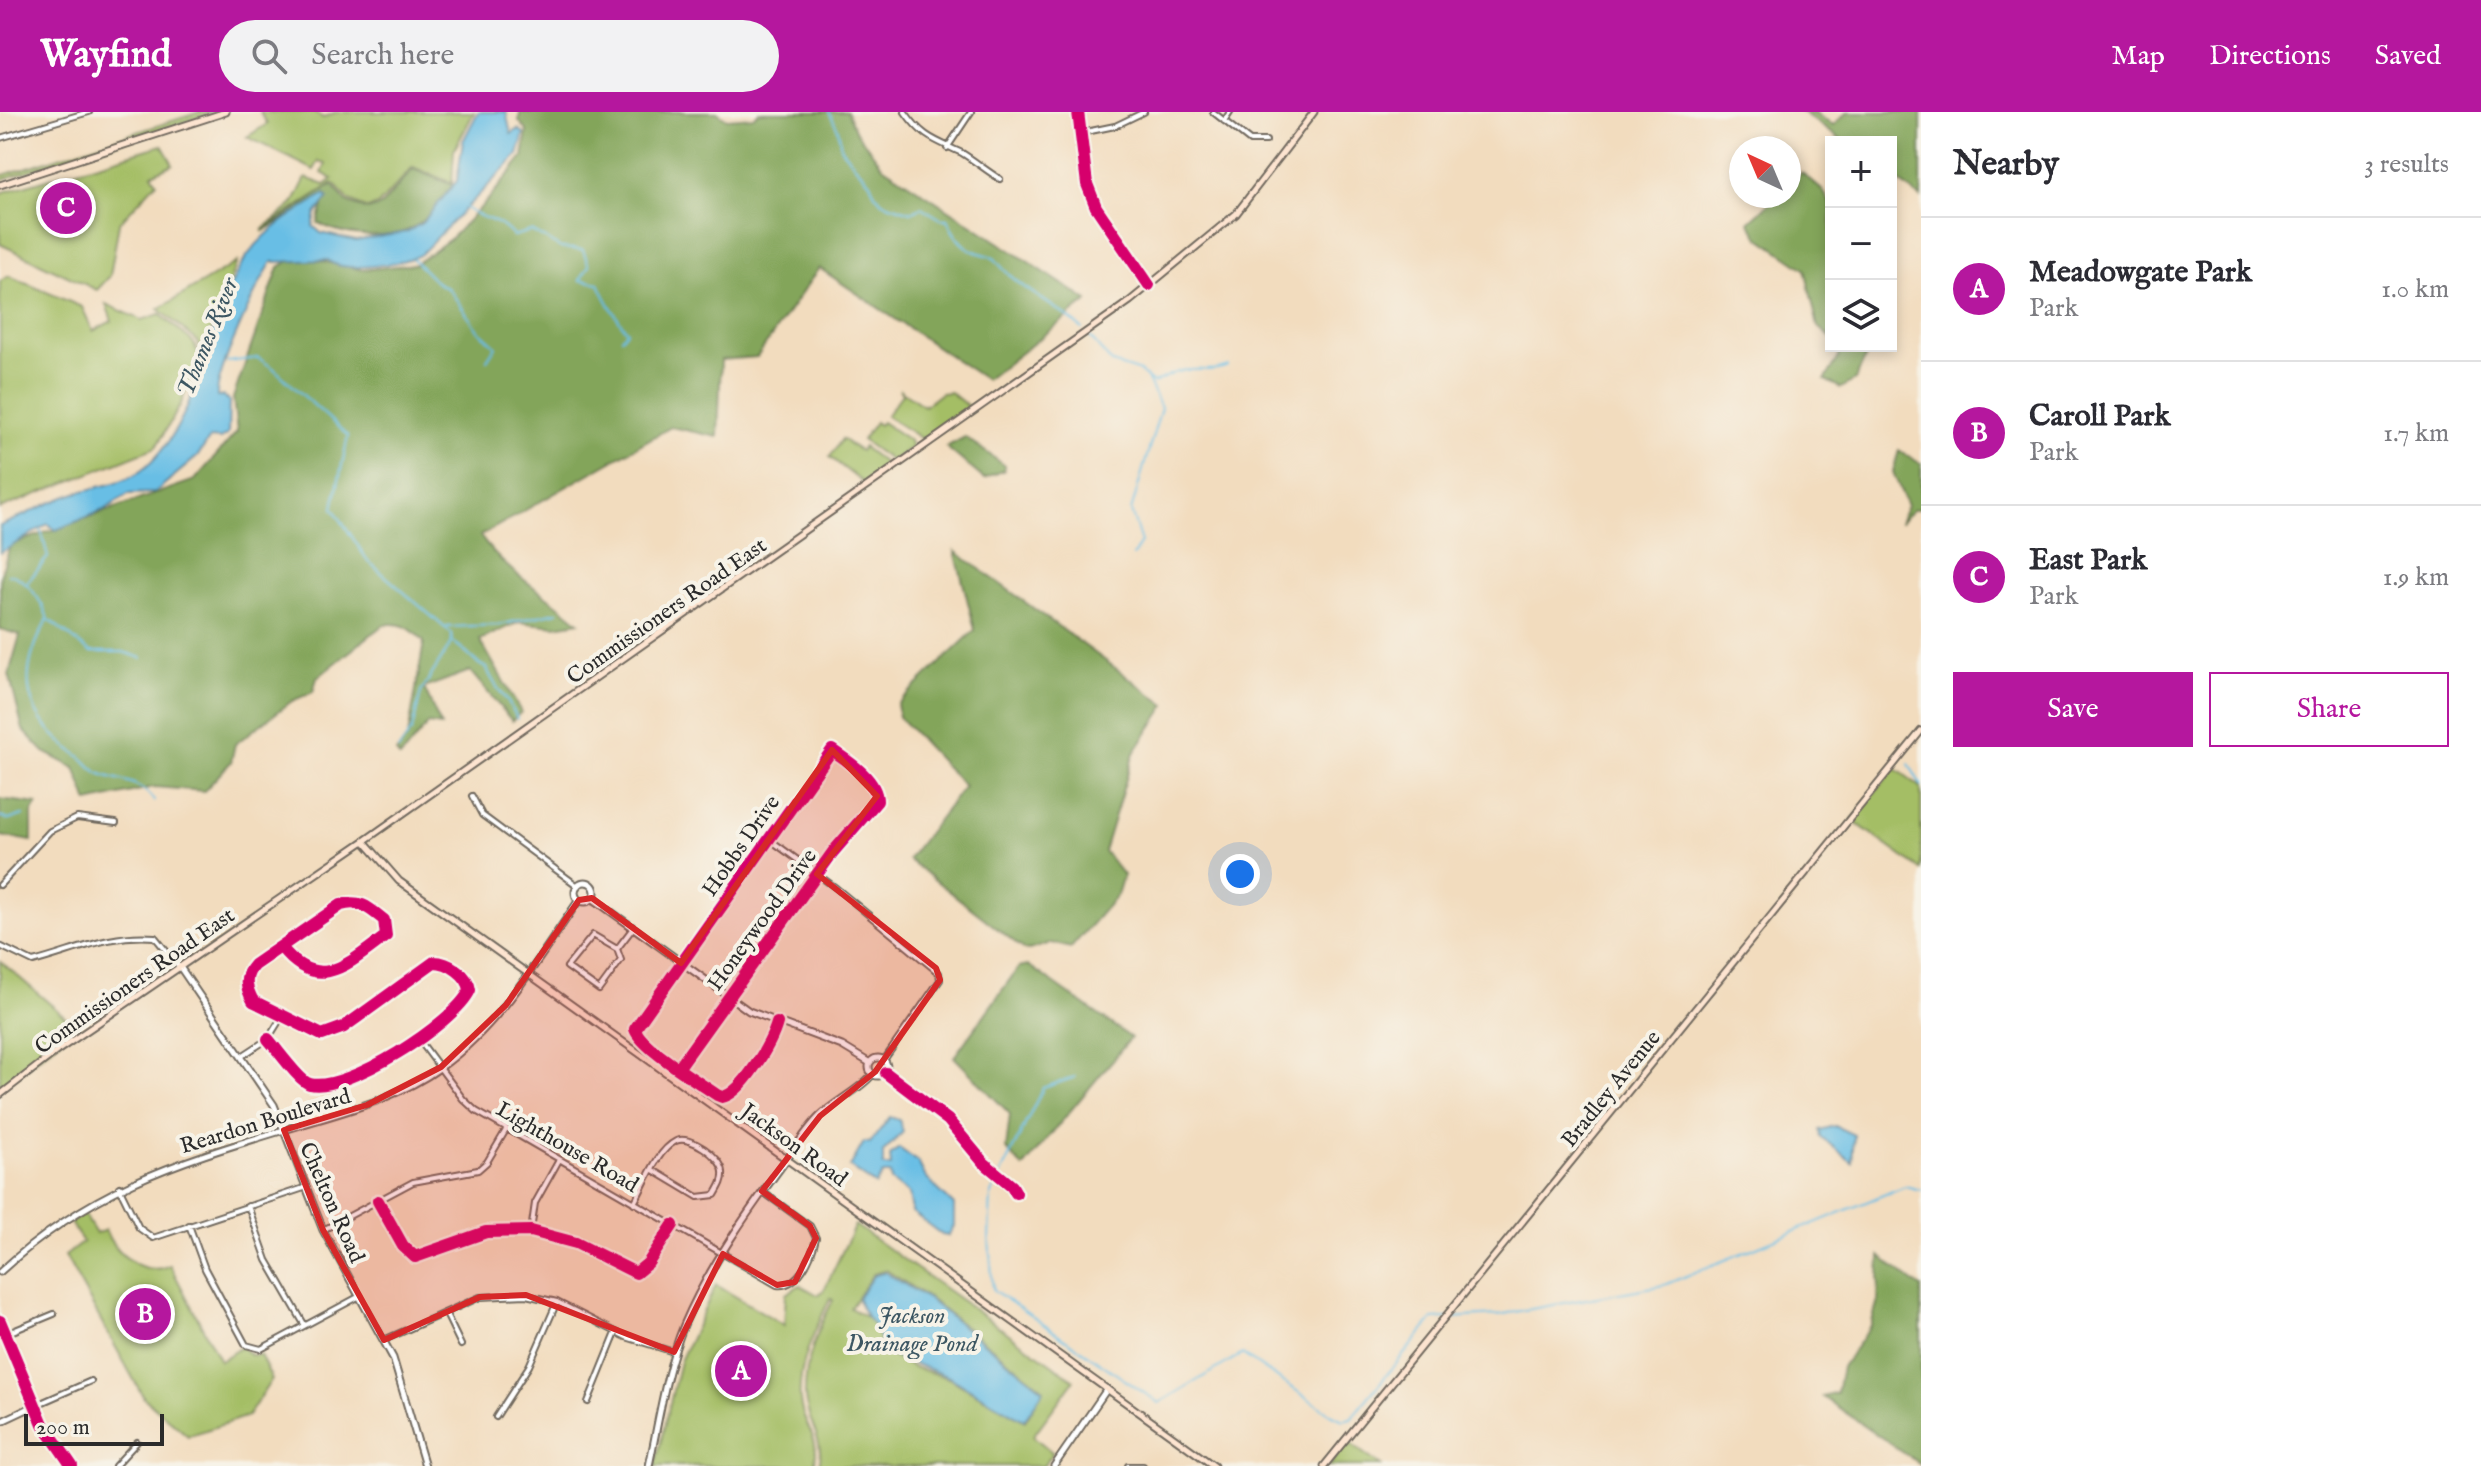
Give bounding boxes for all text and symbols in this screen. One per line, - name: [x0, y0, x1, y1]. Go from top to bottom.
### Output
- search box: [219, 20, 779, 92]
- text: Wayfind: [40, 32, 171, 80]
- icon: search: [247, 34, 291, 78]
- text: Search here: [311, 37, 454, 75]
- text: Map: [2111, 39, 2165, 74]
- text: Directions: [2209, 39, 2331, 74]
- text: Saved: [2375, 39, 2441, 74]
- north arrow: [1729, 136, 1801, 208]
- map controls: [1825, 136, 1897, 352]
- button: +: [1825, 136, 1897, 208]
- text: Nearby: [1953, 143, 2059, 186]
- text: 3 results: [2364, 148, 2449, 181]
- pin: C: [40, 178, 92, 238]
- button: −: [1825, 208, 1897, 280]
- text: Meadowgate Park: [2029, 254, 2252, 292]
- water label: Thames River: [171, 272, 247, 402]
- text: A: [1970, 273, 1988, 306]
- text: 1.0 km: [2381, 273, 2449, 306]
- button: layers: [1825, 280, 1897, 352]
- text: Park: [2029, 292, 2078, 325]
- text: Caroll Park: [2029, 398, 2171, 436]
- text: B: [1970, 417, 1988, 450]
- text: 1.7 km: [2383, 417, 2449, 450]
- text: Park: [2029, 436, 2078, 469]
- street label: Commissioners Road East: [562, 532, 773, 691]
- text: East Park: [2029, 542, 2147, 580]
- text: C: [1970, 561, 1988, 594]
- text: 1.9 km: [2383, 561, 2449, 594]
- text: Park: [2029, 580, 2078, 613]
- button: Save: [1953, 672, 2193, 747]
- button: Share: [2209, 672, 2449, 747]
- street label: Hobbs Drive: [696, 790, 787, 902]
- street label: Honeywood Drive: [702, 844, 824, 997]
- your location: [1220, 854, 1260, 894]
- street label: Commissioners Road East: [30, 902, 241, 1061]
- street label: Bradley Avenue: [1556, 1025, 1667, 1154]
- street label: Reardon Boulevard: [177, 1083, 355, 1161]
- street label: Lighthouse Road: [491, 1096, 643, 1200]
- street label: Jackson Road: [733, 1096, 853, 1194]
- street label: Chelton Road: [292, 1138, 370, 1268]
- pin: B: [119, 1284, 171, 1344]
- water label: Jackson Drainage Pond: [846, 1301, 979, 1360]
- pin: A: [715, 1341, 767, 1401]
- scale bar: [24, 1410, 164, 1446]
- text: 200 m: [36, 1414, 90, 1442]

